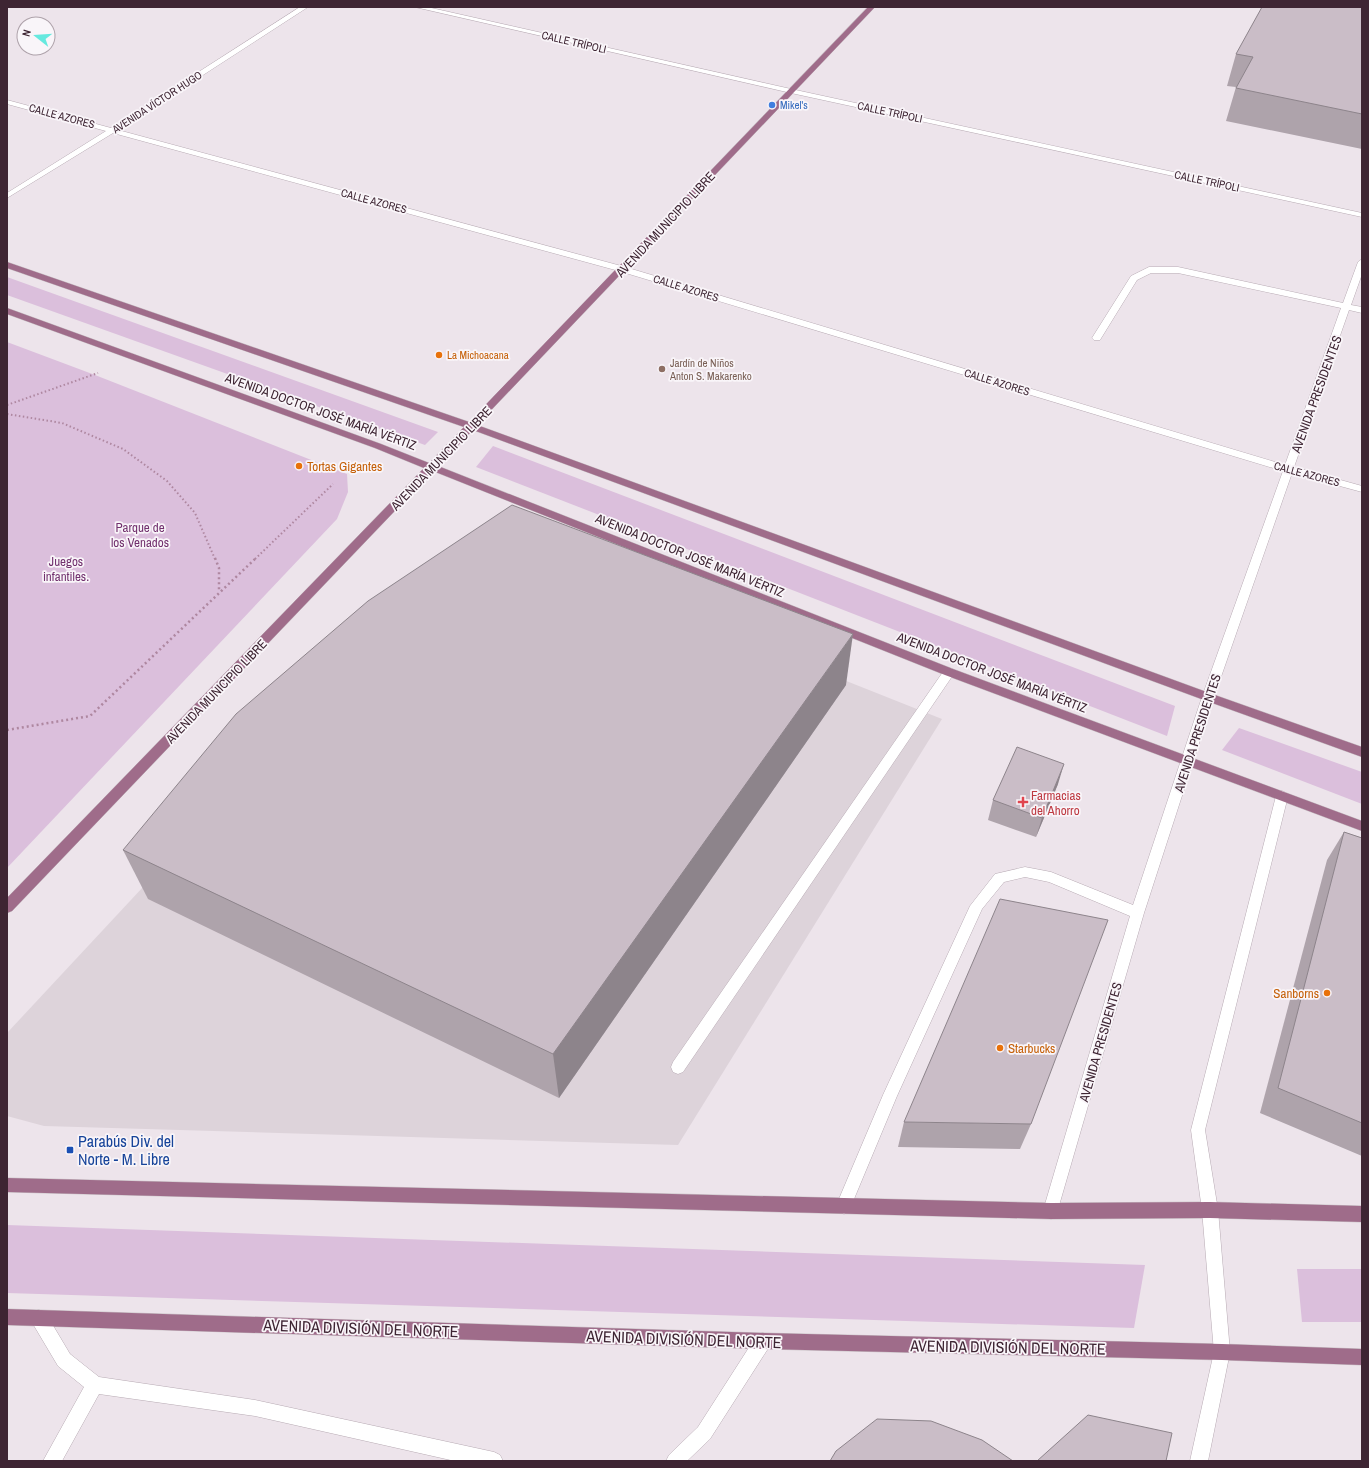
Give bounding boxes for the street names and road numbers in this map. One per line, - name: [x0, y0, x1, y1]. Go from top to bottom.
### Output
- street label: CALLE TRÍPOLI: [540, 28, 608, 56]
- street label: AVENIDA VÍCTOR HUGO: [109, 68, 205, 137]
- street label: CALLE TRÍPOLI: [856, 98, 924, 126]
- street label: CALLE AZORES: [27, 100, 97, 132]
- street label: CALLE TRÍPOLI: [1173, 167, 1241, 195]
- street label: AVENIDA MUNICIPIO LIBRE: [611, 168, 719, 281]
- street label: CALLE AZORES: [339, 185, 409, 217]
- street label: CALLE AZORES: [652, 271, 720, 305]
- street label: AVENIDA PRESIDENTES: [1287, 333, 1346, 456]
- street label: CALLE AZORES: [963, 365, 1031, 399]
- street label: AVENIDA DOCTOR JOSÉ MARÍA VÉRTIZ: [222, 369, 419, 454]
- street label: AVENIDA MUNICIPIO LIBRE: [386, 403, 496, 515]
- street label: CALLE AZORES: [1272, 458, 1342, 490]
- street label: AVENIDA DOCTOR JOSÉ MARÍA VÉRTIZ: [592, 509, 787, 601]
- street label: AVENIDA DOCTOR JOSÉ MARÍA VÉRTIZ: [894, 628, 1090, 717]
- street label: AVENIDA MUNICIPIO LIBRE: [161, 636, 271, 748]
- street label: AVENIDA PRESIDENTES: [1170, 672, 1225, 796]
- street label: AVENIDA PRESIDENTES: [1075, 980, 1126, 1105]
- street label: AVENIDA DIVISIÓN DEL NORTE: [262, 1314, 459, 1342]
- street label: AVENIDA DIVISIÓN DEL NORTE: [585, 1325, 782, 1353]
- street label: AVENIDA DIVISIÓN DEL NORTE: [909, 1334, 1106, 1360]

